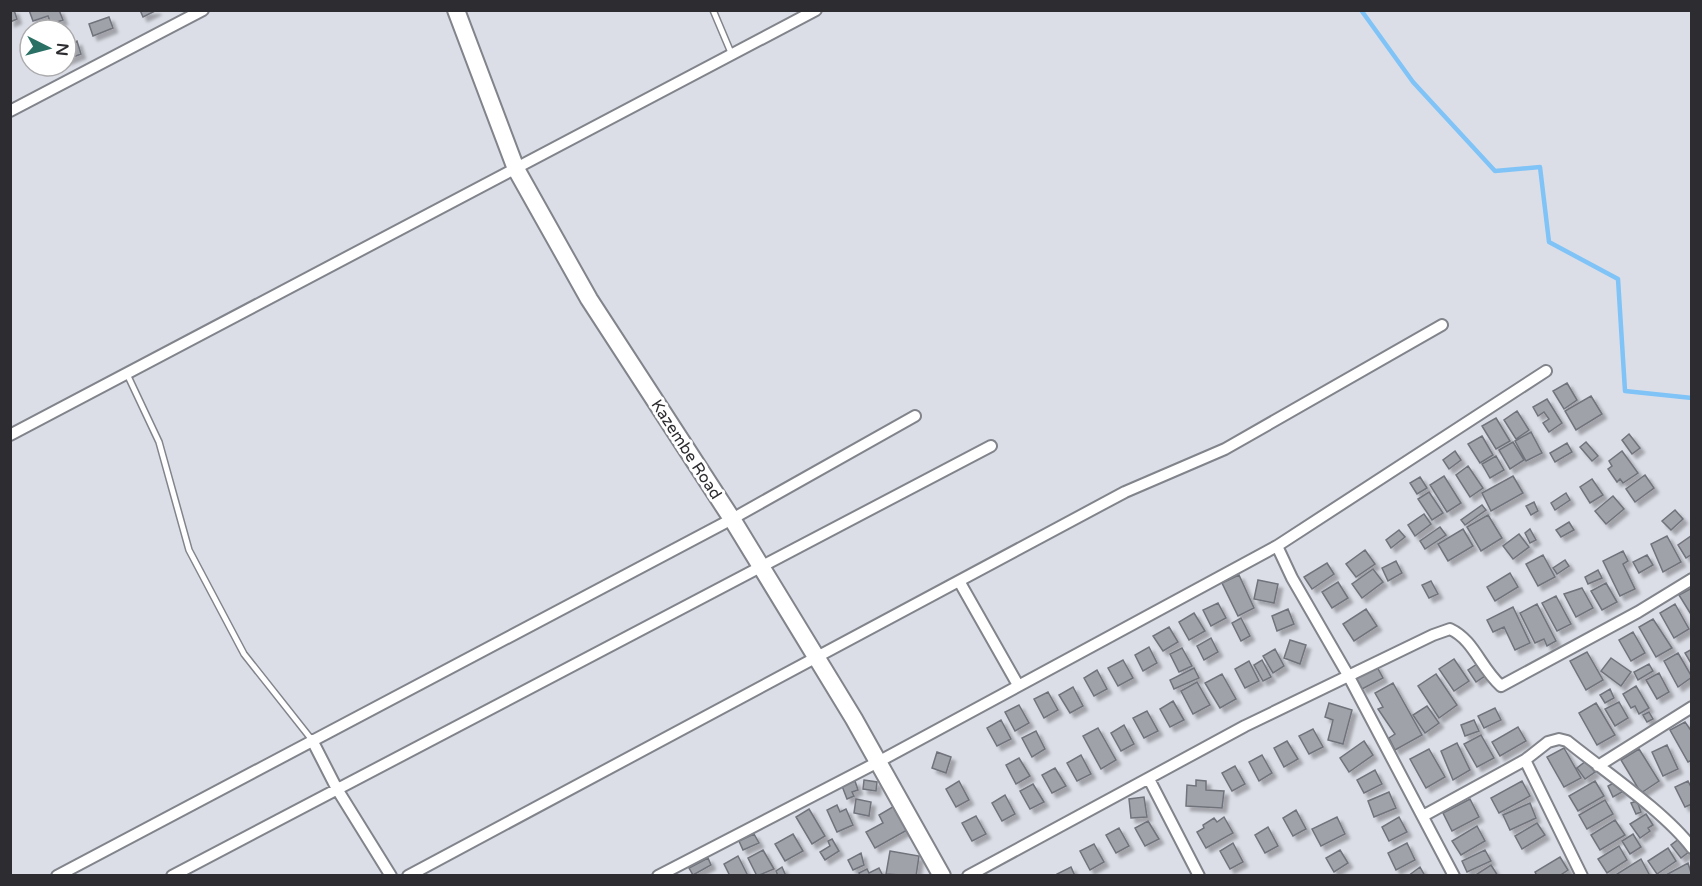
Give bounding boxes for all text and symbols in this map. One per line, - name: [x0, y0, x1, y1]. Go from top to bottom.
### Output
- north arrow: [18, 18, 78, 78]
- text: N: [51, 42, 73, 57]
- street label: Kazembe Road: [646, 396, 726, 503]

